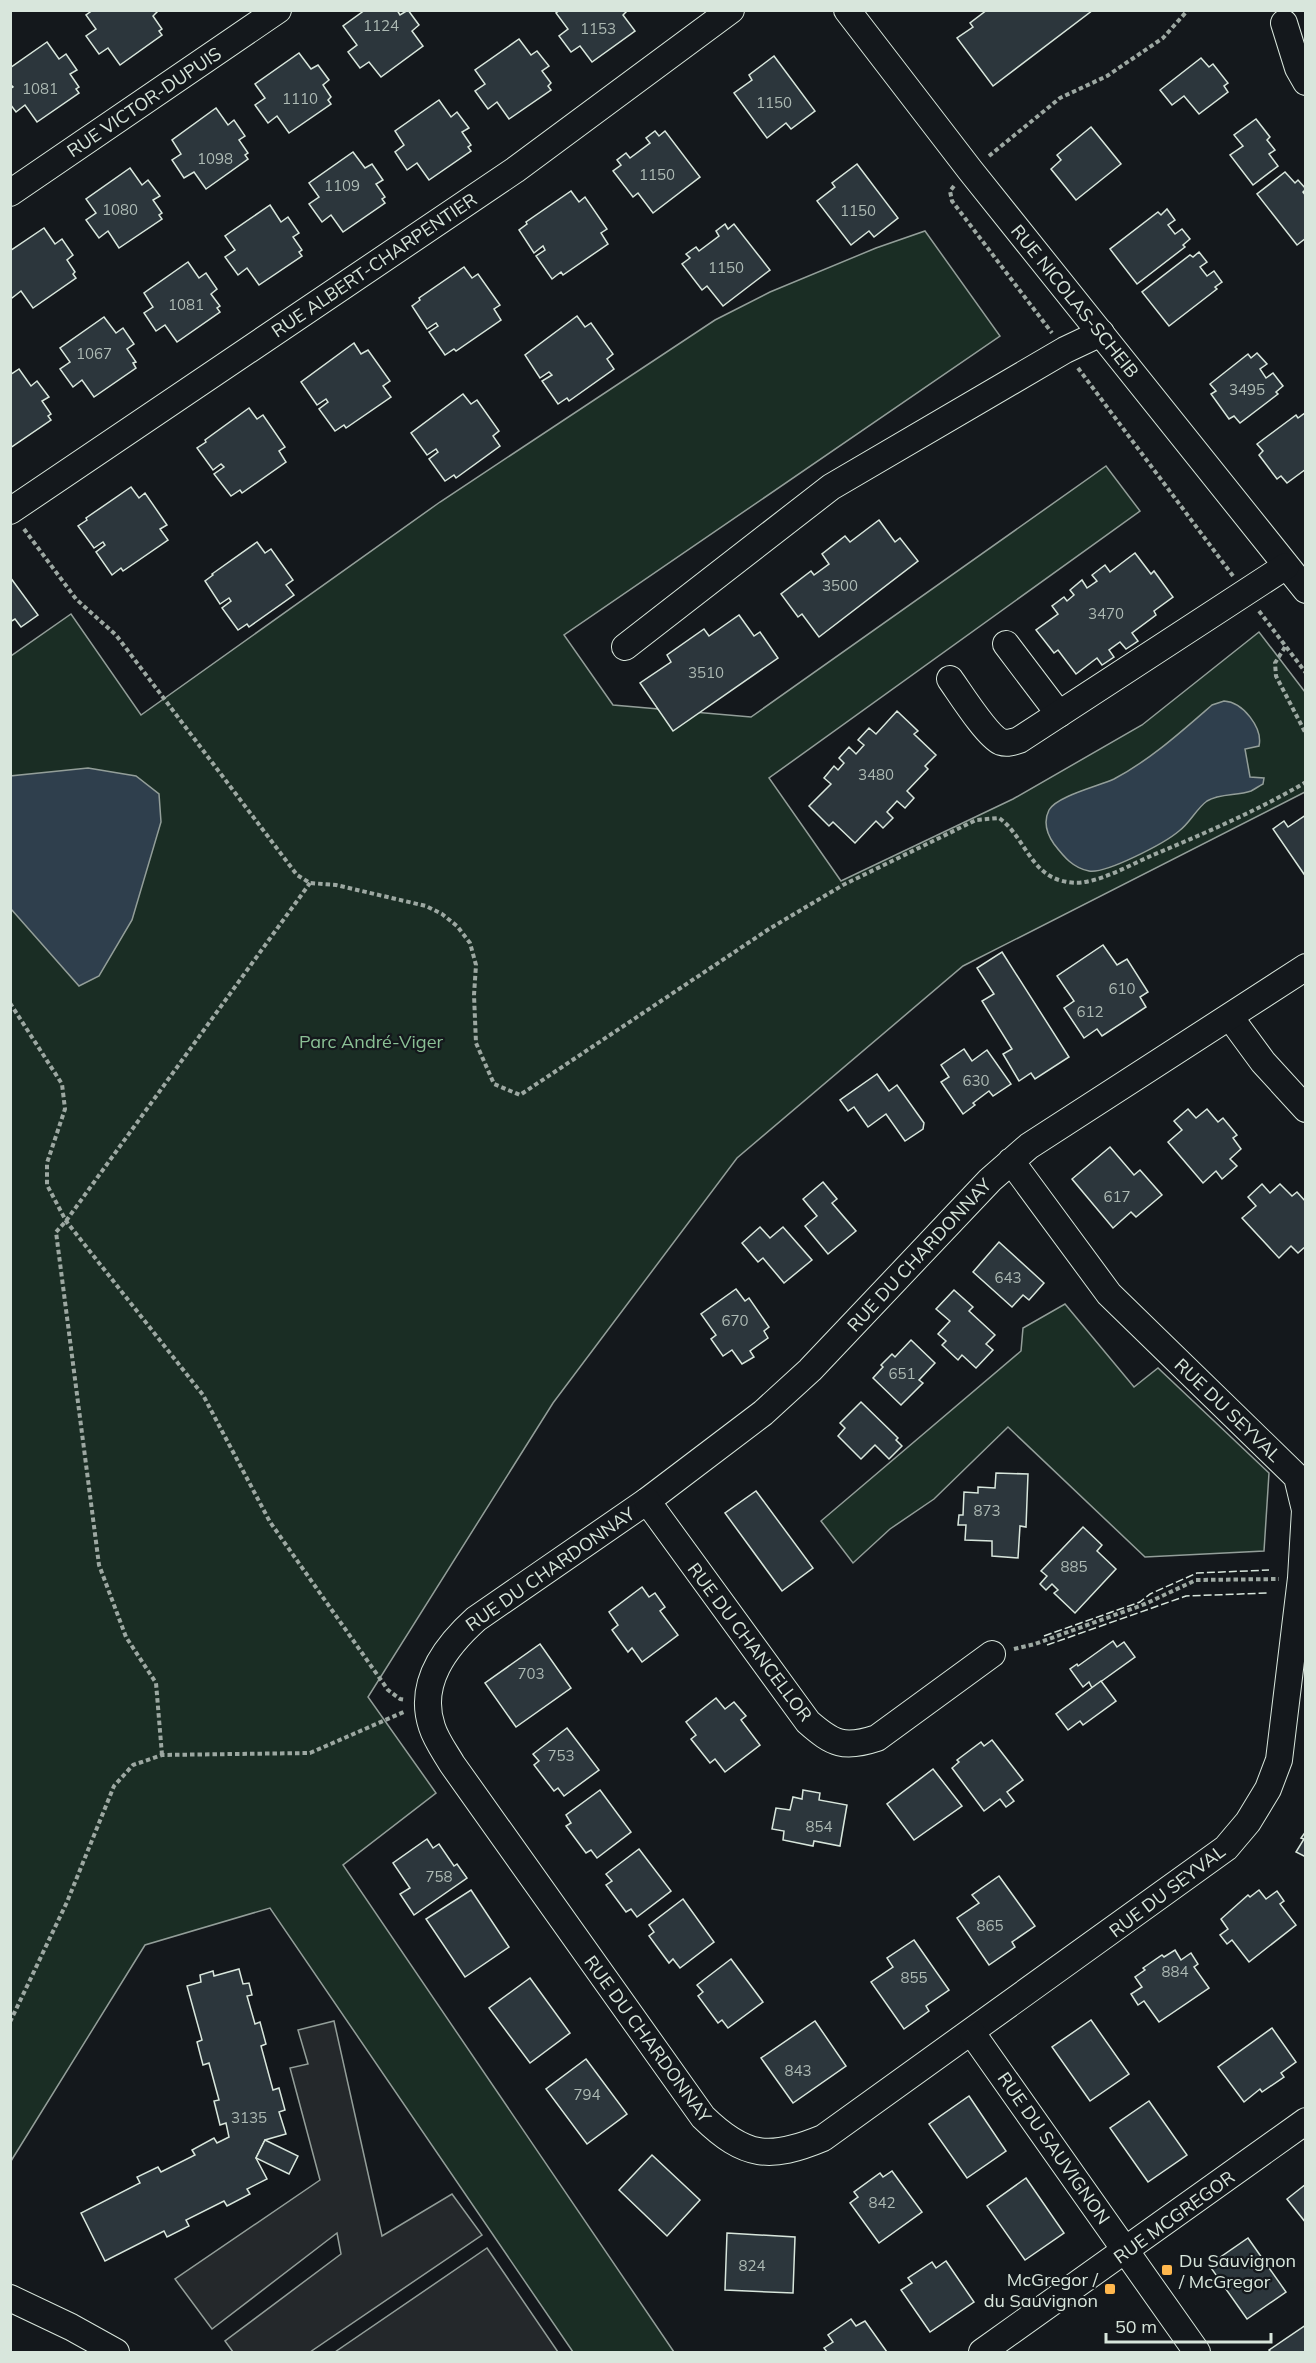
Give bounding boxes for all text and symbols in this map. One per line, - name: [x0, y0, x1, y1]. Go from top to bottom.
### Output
- house number: 1124: [363, 16, 399, 35]
- house number: 1153: [580, 19, 616, 38]
- street label: RUE VICTOR-DUPUIS: [62, 42, 226, 162]
- house number: 1081: [22, 79, 58, 98]
- house number: 1110: [282, 89, 318, 108]
- house number: 1150: [756, 93, 792, 112]
- house number: 1098: [197, 149, 233, 168]
- house number: 1150: [639, 165, 675, 184]
- house number: 1109: [324, 176, 360, 195]
- street label: RUE ALBERT-CHARPENTIER: [267, 188, 481, 342]
- house number: 1080: [102, 200, 138, 219]
- house number: 1150: [840, 201, 876, 220]
- street label: RUE NICOLAS-SCHEIB: [1006, 220, 1144, 382]
- house number: 1150: [708, 258, 744, 277]
- house number: 1081: [168, 295, 204, 314]
- house number: 1067: [76, 344, 112, 363]
- house number: 3495: [1229, 380, 1265, 399]
- house number: 3500: [822, 576, 858, 595]
- house number: 3470: [1088, 604, 1124, 623]
- house number: 3510: [688, 663, 724, 682]
- house number: 3480: [858, 765, 894, 784]
- house number: 610: [1108, 979, 1136, 998]
- house number: 612: [1076, 1002, 1104, 1021]
- park label: Parc André-Viger: [299, 1030, 443, 1053]
- house number: 630: [962, 1071, 990, 1090]
- street label: RUE DU CHARDONNAY: [842, 1173, 997, 1336]
- house number: 617: [1103, 1187, 1131, 1206]
- house number: 643: [994, 1268, 1022, 1287]
- house number: 670: [721, 1311, 749, 1330]
- street label: RUE DU SEYVAL: [1170, 1353, 1286, 1467]
- house number: 651: [888, 1364, 916, 1383]
- street label: RUE DU CHARDONNAY: [461, 1501, 640, 1636]
- house number: 873: [973, 1501, 1001, 1520]
- house number: 885: [1060, 1557, 1088, 1576]
- street label: RUE DU CHANCELLOR: [683, 1558, 817, 1726]
- house number: 703: [517, 1664, 545, 1683]
- house number: 753: [547, 1746, 575, 1765]
- house number: 854: [805, 1817, 833, 1836]
- street label: RUE DU SEYVAL: [1104, 1840, 1230, 1942]
- house number: 758: [425, 1867, 453, 1886]
- house number: 865: [976, 1916, 1004, 1935]
- street label: RUE DU CHARDONNAY: [580, 1951, 717, 2128]
- house number: 884: [1161, 1962, 1189, 1981]
- house number: 855: [900, 1968, 928, 1987]
- house number: 843: [784, 2061, 812, 2080]
- street label: RUE DU SAUVIGNON: [993, 2067, 1115, 2229]
- house number: 794: [573, 2085, 601, 2104]
- house number: 3135: [231, 2108, 267, 2127]
- street label: RUE MCGREGOR: [1109, 2165, 1239, 2269]
- house number: 842: [868, 2193, 896, 2212]
- place label: Du Sauvignon / McGregor: [1178, 2249, 1296, 2293]
- house number: 824: [738, 2256, 766, 2275]
- marker: Du Sauvignon / McGregor: [1160, 2263, 1174, 2277]
- place label: McGregor / du Sauvignon: [984, 2268, 1099, 2312]
- marker: McGregor / du Sauvignon: [1103, 2282, 1117, 2296]
- scale bar: [1106, 2306, 1271, 2344]
- text: 50 m: [1115, 2315, 1157, 2338]

